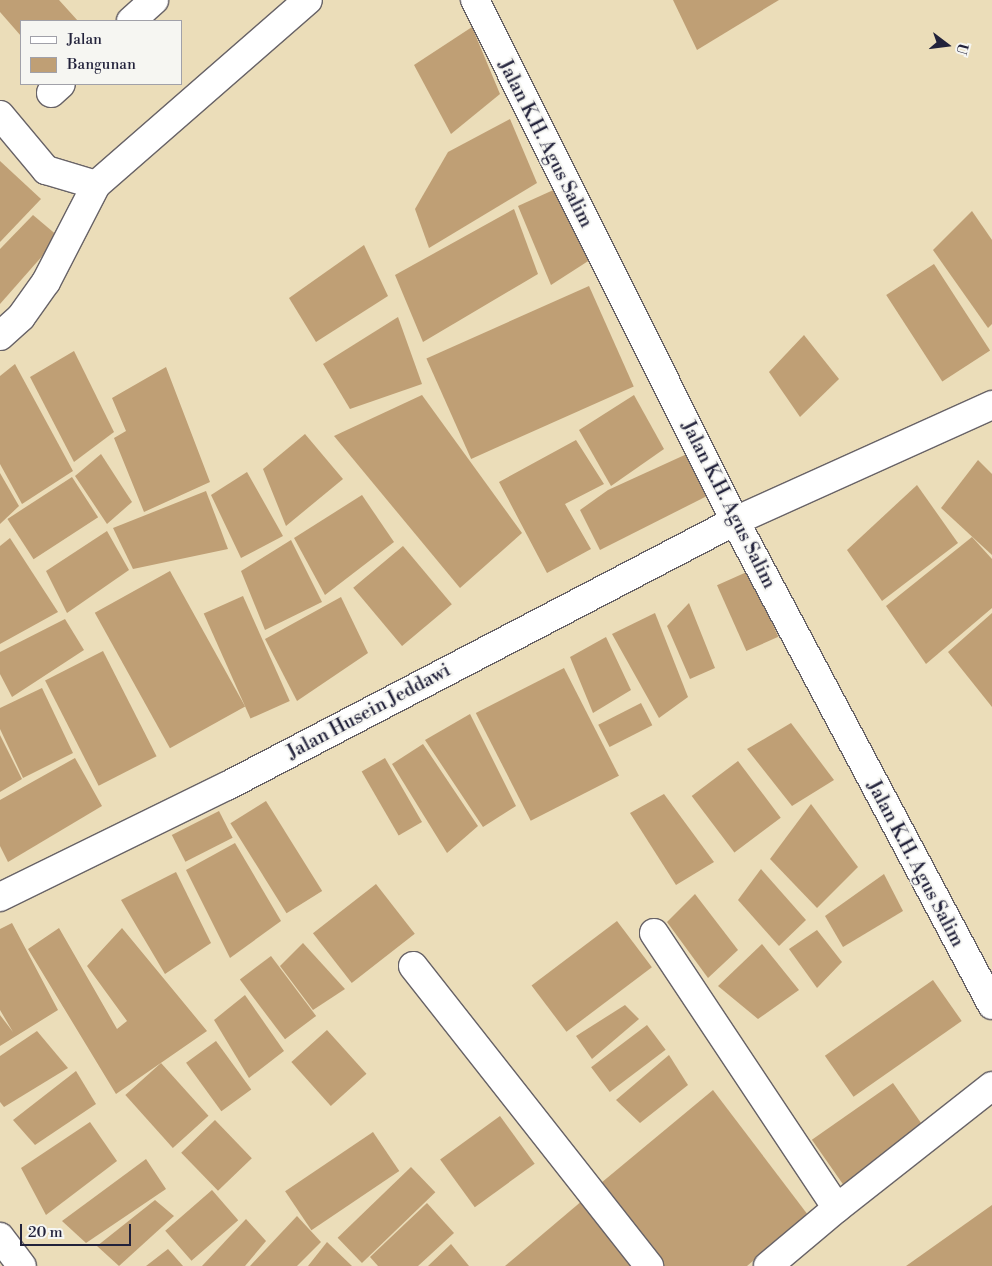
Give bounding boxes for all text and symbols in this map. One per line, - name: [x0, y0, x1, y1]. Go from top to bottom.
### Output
- legend: [20, 20, 182, 85]
- north arrow: [922, 20, 972, 70]
- text: Jalan: [67, 30, 102, 49]
- text: U: [951, 41, 972, 56]
- text: Bangunan: [67, 55, 136, 74]
- street label: Jalan K.H. Agus Salim: [493, 56, 597, 232]
- street label: Jalan K.H. Agus Salim: [676, 417, 780, 593]
- street label: Jalan Husein Jeddawi: [283, 659, 455, 765]
- street label: Jalan K.H. Agus Salim: [861, 777, 969, 951]
- scale bar: [22, 1214, 134, 1246]
- text: 20 m: [28, 1223, 63, 1242]

